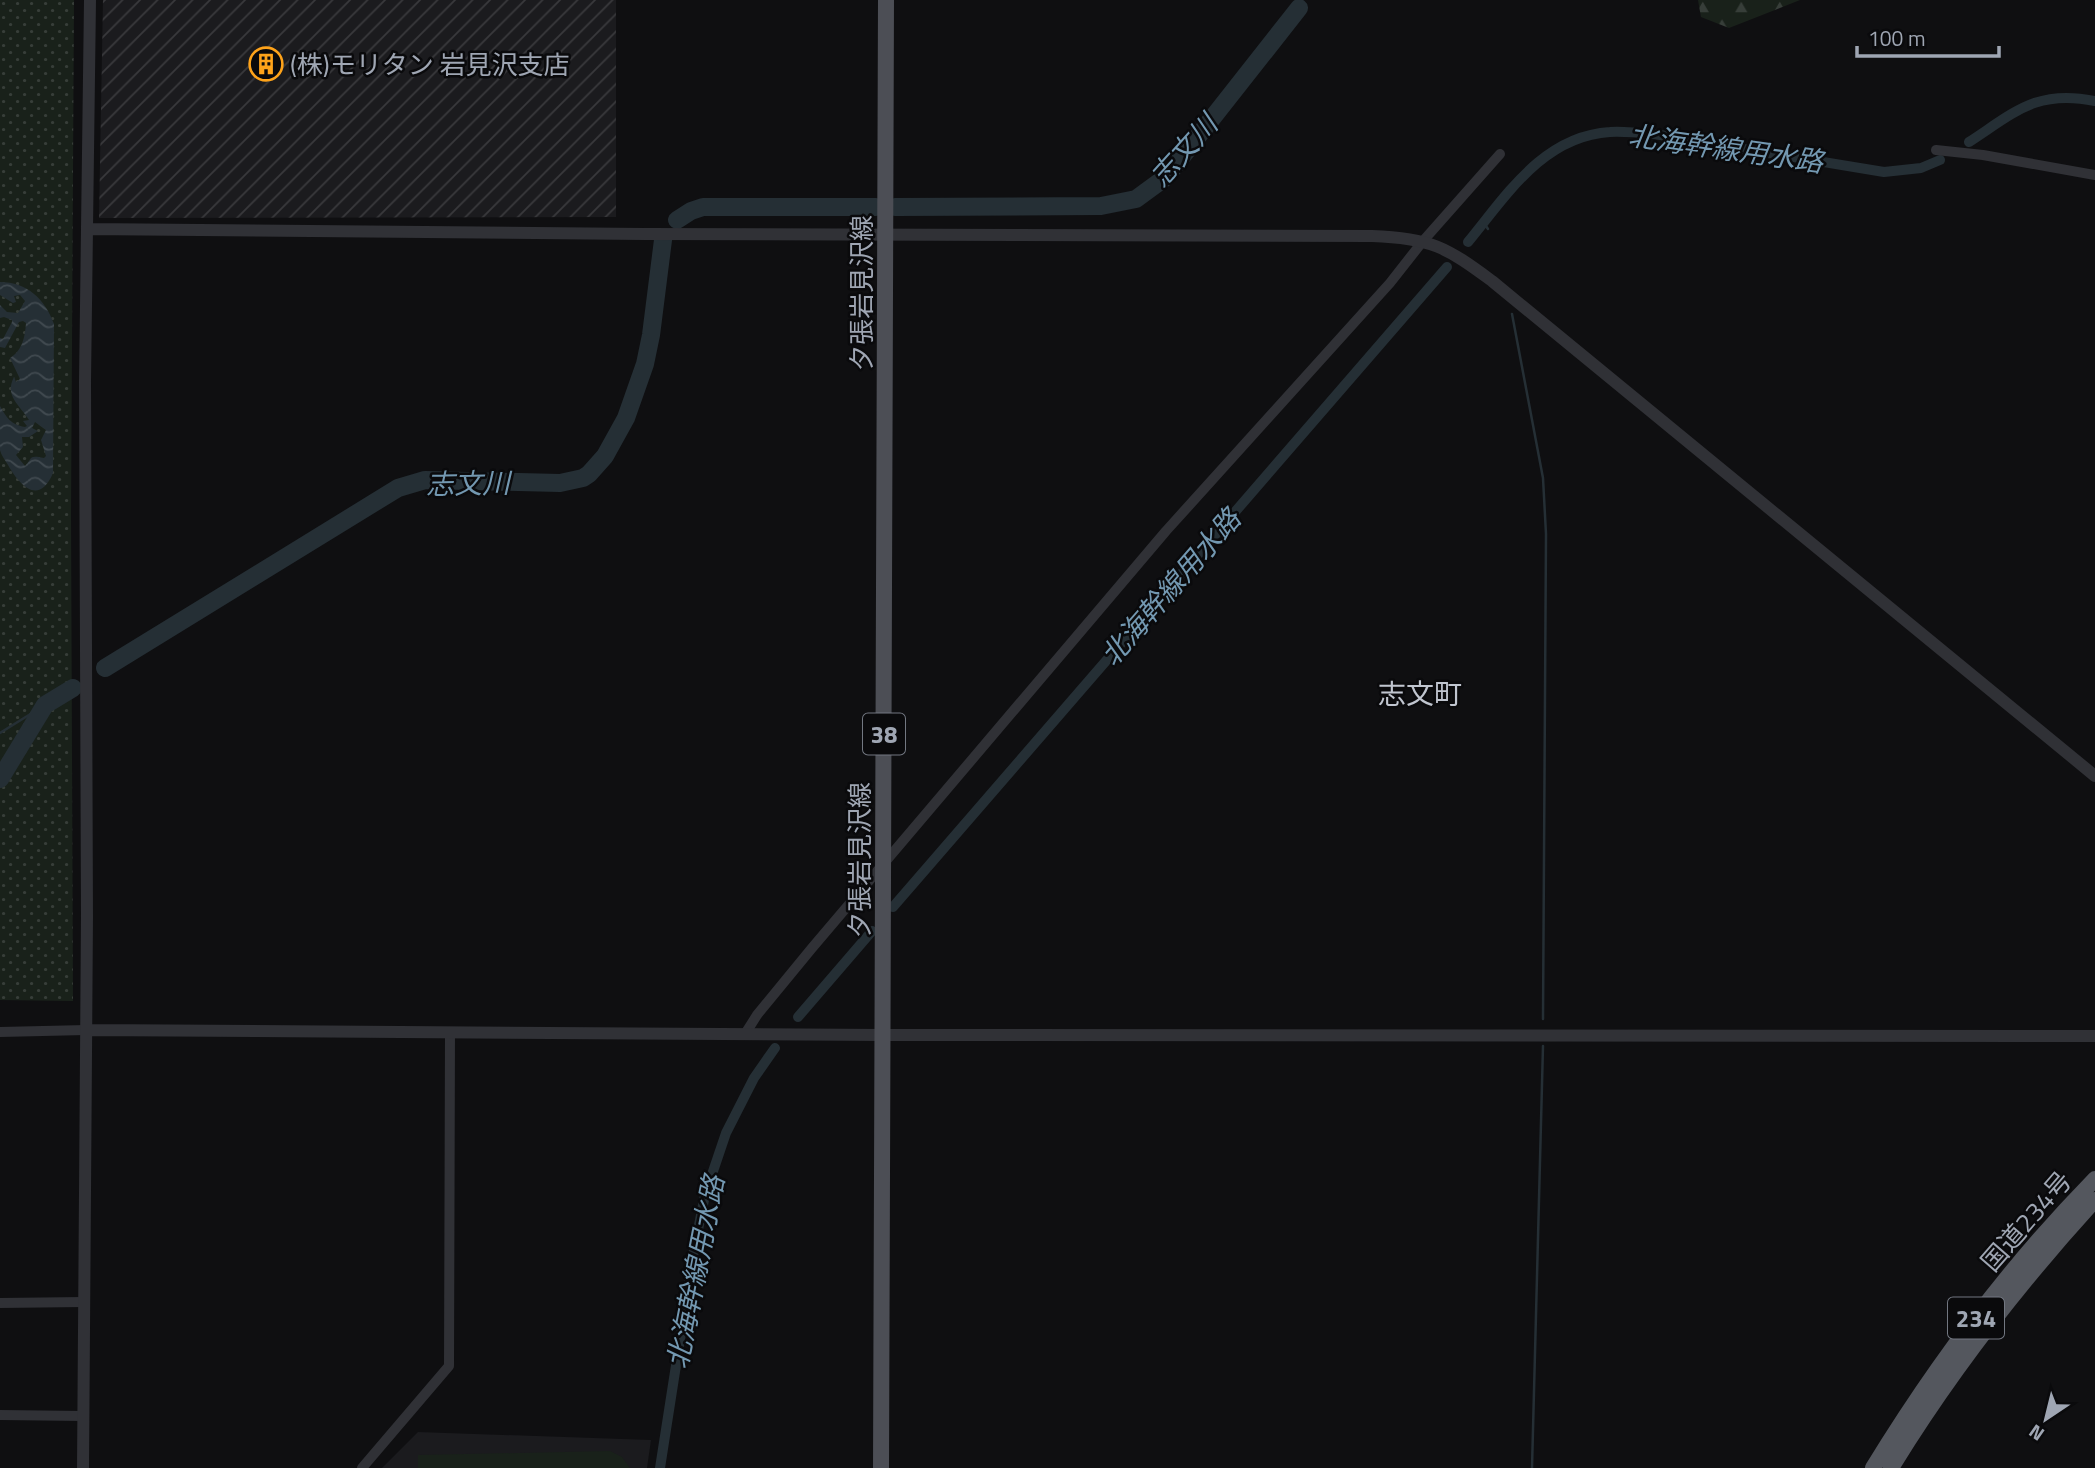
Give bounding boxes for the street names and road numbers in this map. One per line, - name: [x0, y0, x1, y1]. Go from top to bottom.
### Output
- street label: 夕張岩見沢線: [842, 215, 881, 371]
- road number: 38: [863, 714, 905, 754]
- street label: 夕張岩見沢線: [840, 782, 879, 938]
- street label: 国道234号: [1971, 1162, 2081, 1280]
- road number: 234: [1948, 1298, 2004, 1338]

